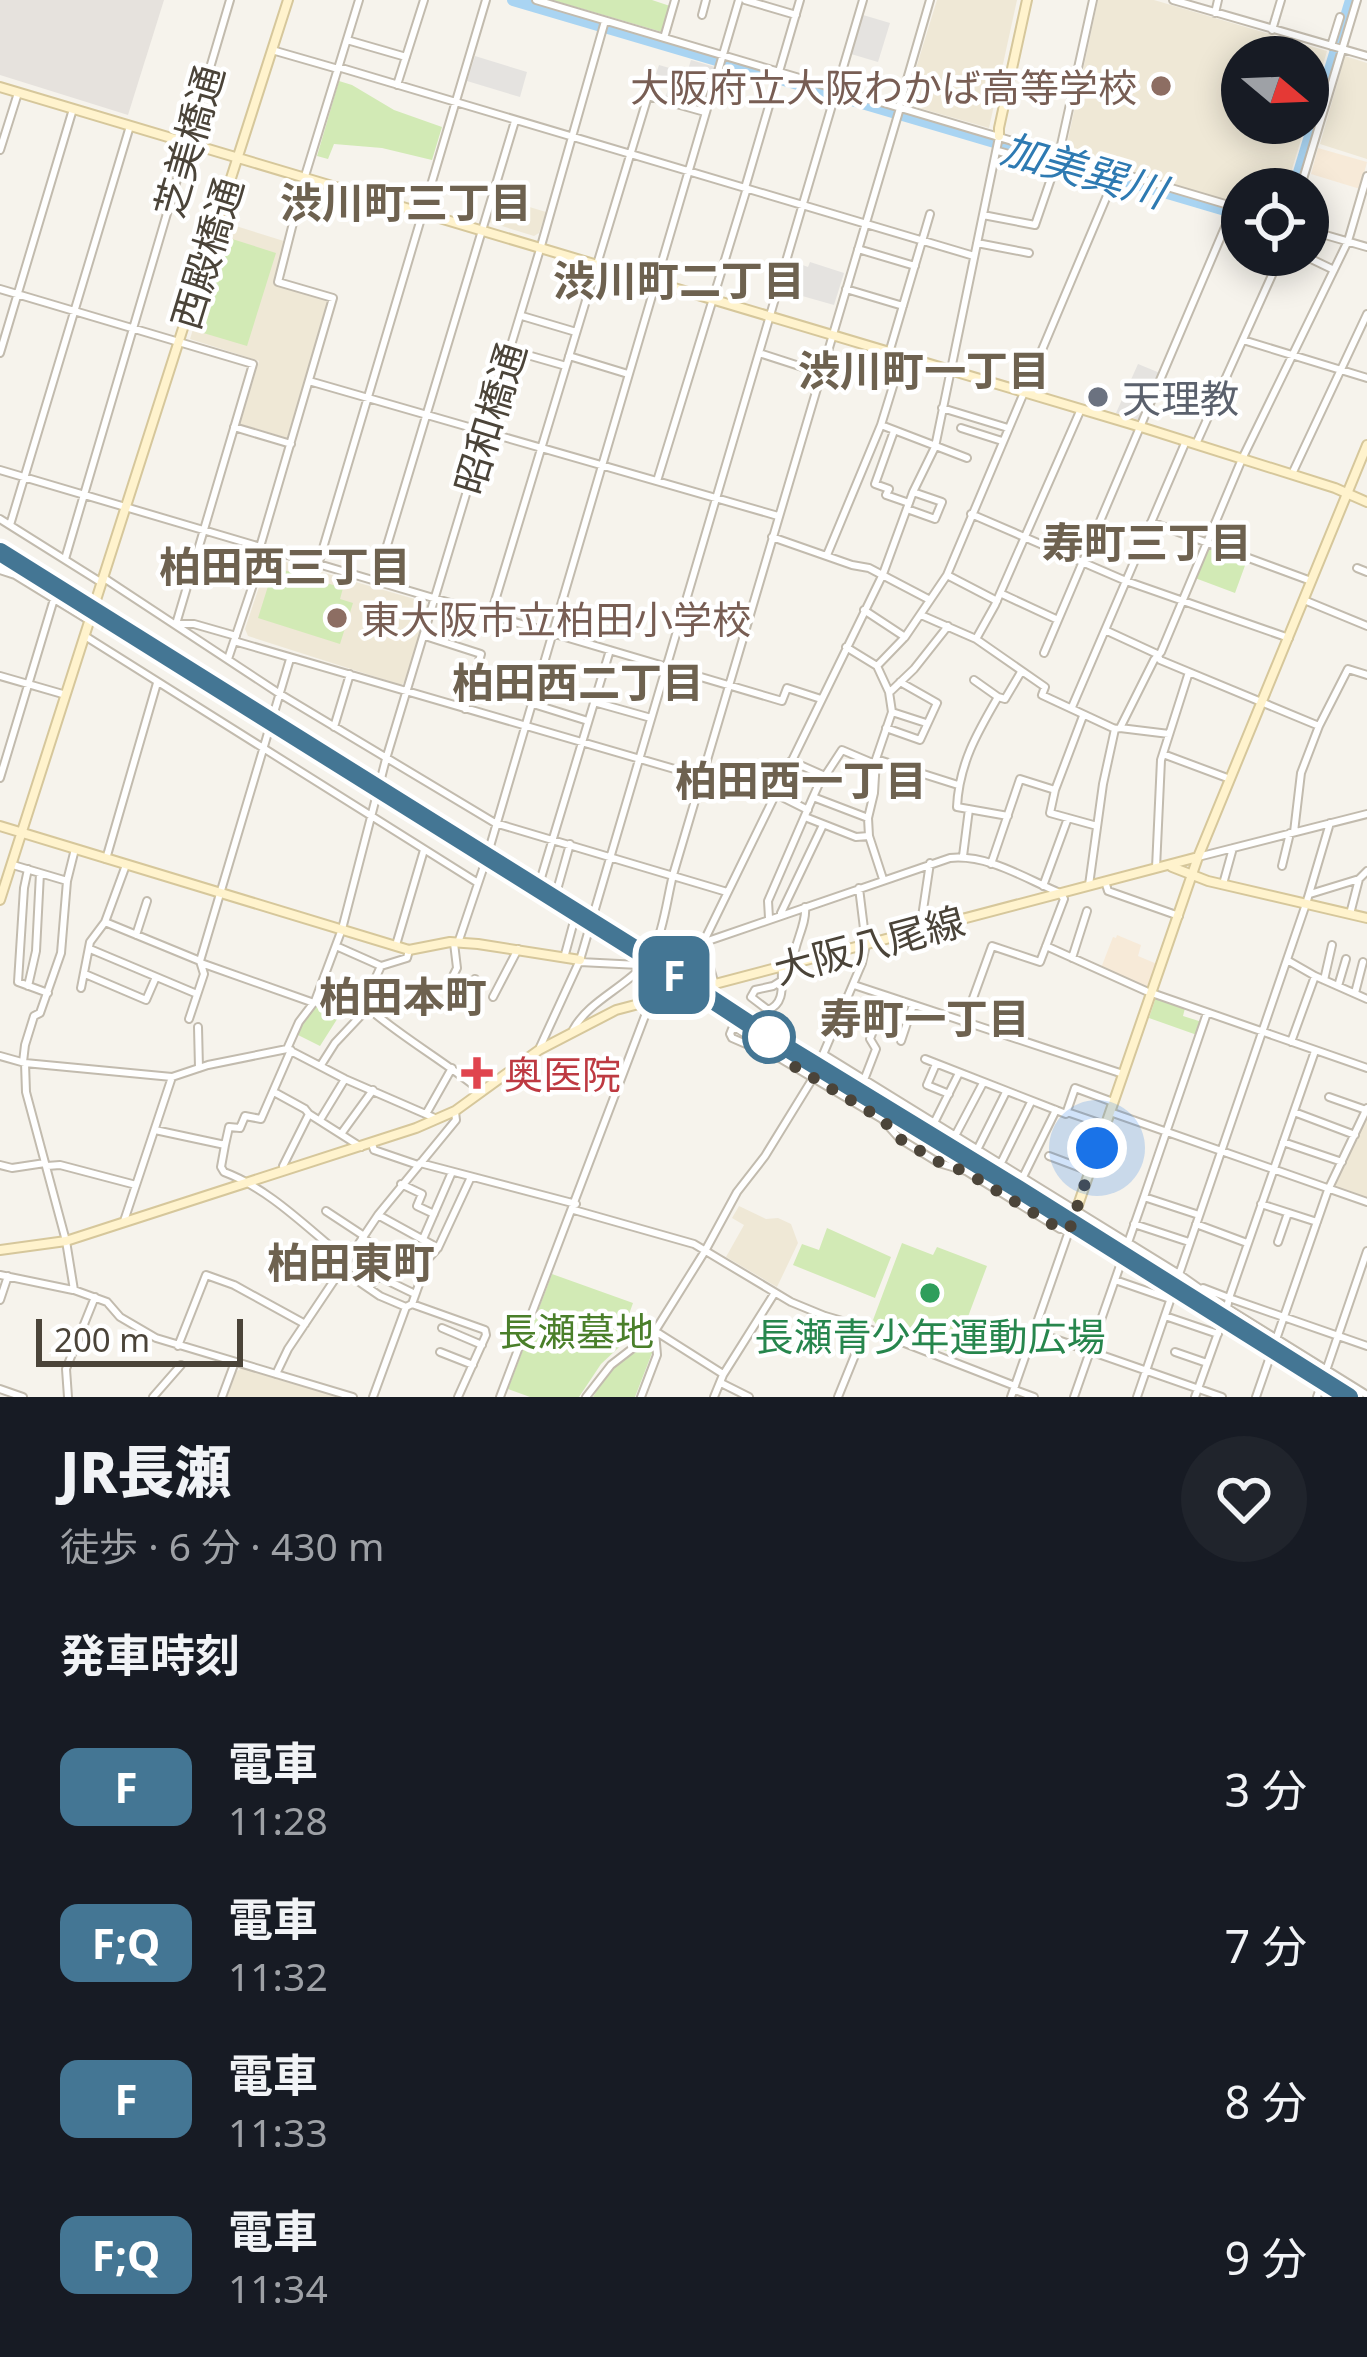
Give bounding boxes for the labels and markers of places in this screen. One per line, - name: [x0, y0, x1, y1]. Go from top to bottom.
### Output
- place label: 大阪府立大阪わかば高等学校: [630, 60, 1137, 113]
- marker: 大阪府立大阪わかば高等学校: [1148, 73, 1174, 99]
- place label: 天理教: [1122, 371, 1239, 424]
- marker: 天理教: [1085, 384, 1111, 410]
- place label: 東大阪市立柏田小学校: [361, 592, 751, 645]
- marker: 東大阪市立柏田小学校: [324, 605, 350, 631]
- unlabelled marker: [744, 1012, 794, 1062]
- place label: 奥医院: [504, 1047, 621, 1100]
- marker: 奥医院: [461, 1057, 493, 1089]
- marker: 長瀬青少年運動広場: [917, 1280, 943, 1306]
- place label: 長瀬青少年運動広場: [754, 1309, 1106, 1362]

